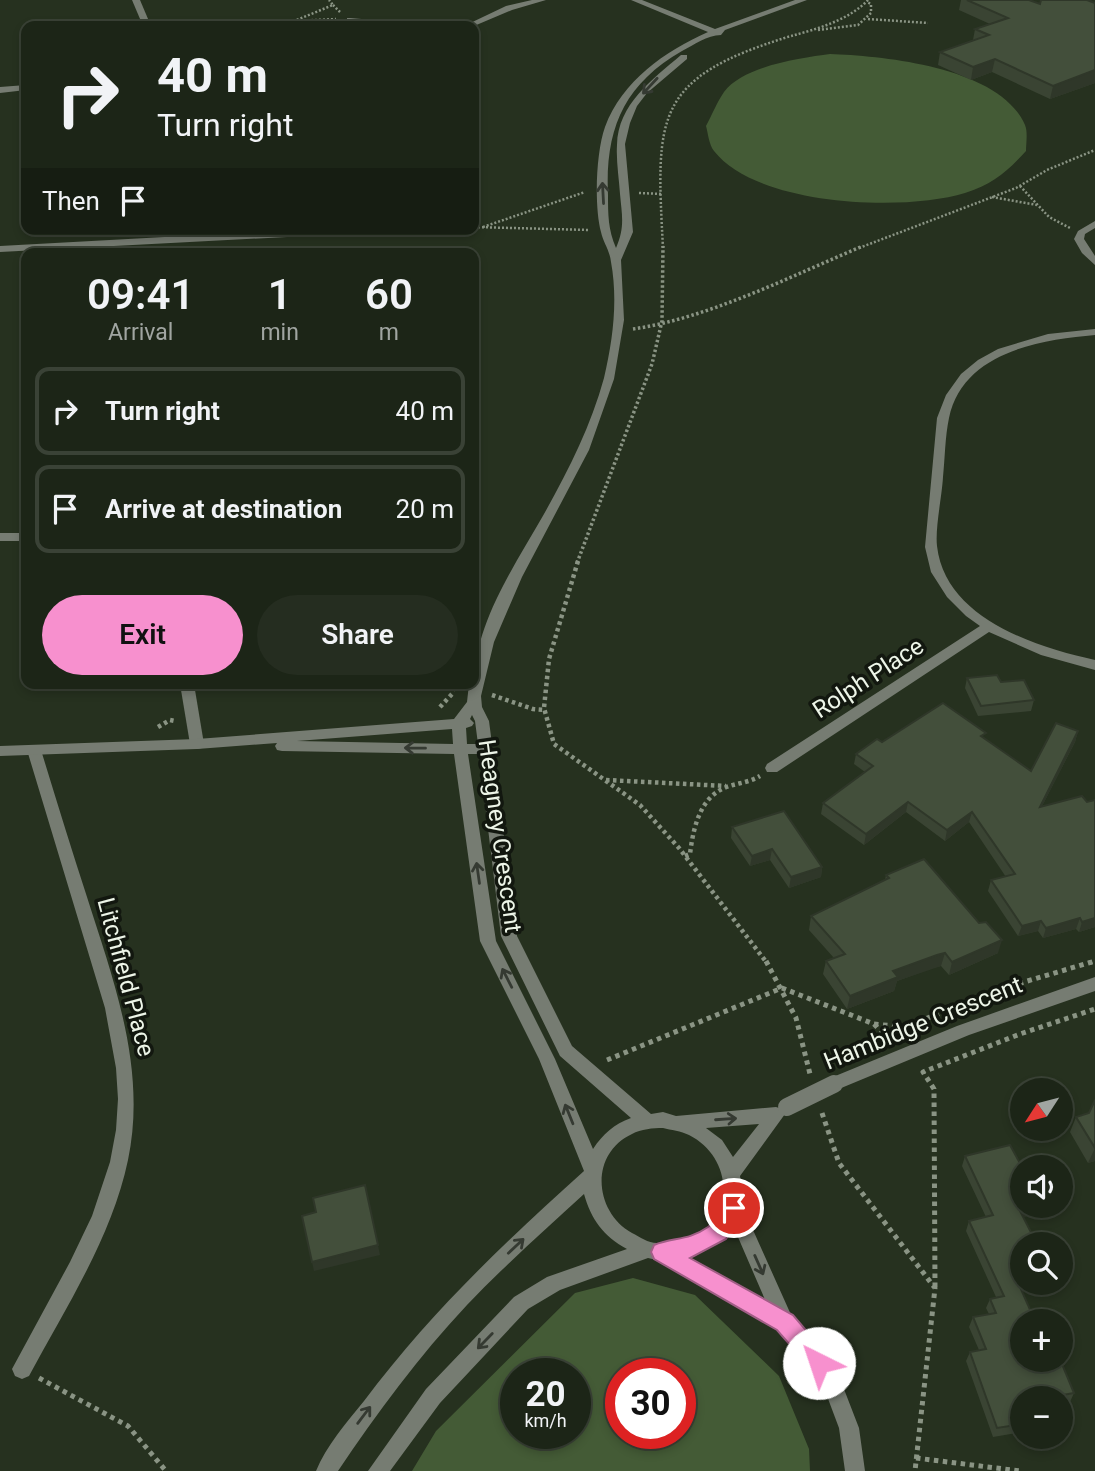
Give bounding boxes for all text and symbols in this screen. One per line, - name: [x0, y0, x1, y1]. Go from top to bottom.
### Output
- text: 40 m: [157, 47, 268, 104]
- icon: right: [42, 49, 133, 140]
- one-way arrow: [641, 77, 658, 94]
- text: Turn right: [157, 106, 293, 144]
- icon: arrive: [114, 182, 152, 220]
- one-way arrow: [596, 183, 609, 205]
- text: Then: [42, 186, 100, 216]
- text: 09:41: [87, 270, 194, 319]
- text: 1: [268, 270, 292, 319]
- text: 60: [365, 270, 413, 319]
- text: Arrival: [108, 319, 173, 346]
- text: min: [260, 319, 299, 346]
- text: m: [379, 319, 399, 346]
- icon: right: [46, 392, 84, 430]
- text: Turn right: [105, 396, 220, 426]
- text: 40 m: [396, 396, 454, 426]
- icon: arrive: [46, 490, 84, 528]
- text: Arrive at destination: [105, 494, 342, 524]
- text: 20 m: [396, 494, 454, 524]
- button: Exit: [42, 595, 243, 675]
- button: Share: [257, 595, 458, 675]
- street label: Rolph Place: [807, 632, 929, 724]
- street label: Heagney Crescent: [473, 738, 527, 934]
- one-way arrow: [404, 741, 427, 754]
- one-way arrow: [472, 862, 485, 885]
- street label: Litchfield Place: [91, 895, 161, 1059]
- one-way arrow: [499, 968, 513, 989]
- street label: Hambidge Crescent: [820, 970, 1026, 1076]
- north arrow: [1010, 1078, 1073, 1141]
- map controls: [1010, 1078, 1073, 1449]
- one-way arrow: [562, 1104, 575, 1125]
- one-way arrow: [714, 1112, 737, 1125]
- button: sound: [1010, 1155, 1073, 1218]
- pin: [704, 1178, 764, 1238]
- icon: arrive: [715, 1189, 753, 1227]
- button: search: [1010, 1232, 1073, 1295]
- one-way arrow: [507, 1237, 524, 1254]
- one-way arrow: [753, 1254, 766, 1275]
- button: +: [1010, 1309, 1073, 1372]
- position arrow: [782, 1326, 856, 1400]
- one-way arrow: [477, 1331, 494, 1349]
- speed limit sign: 30: [605, 1358, 696, 1449]
- text: 20: [525, 1374, 566, 1415]
- button: −: [1010, 1386, 1073, 1449]
- one-way arrow: [357, 1406, 372, 1424]
- text: km/h: [524, 1410, 567, 1431]

